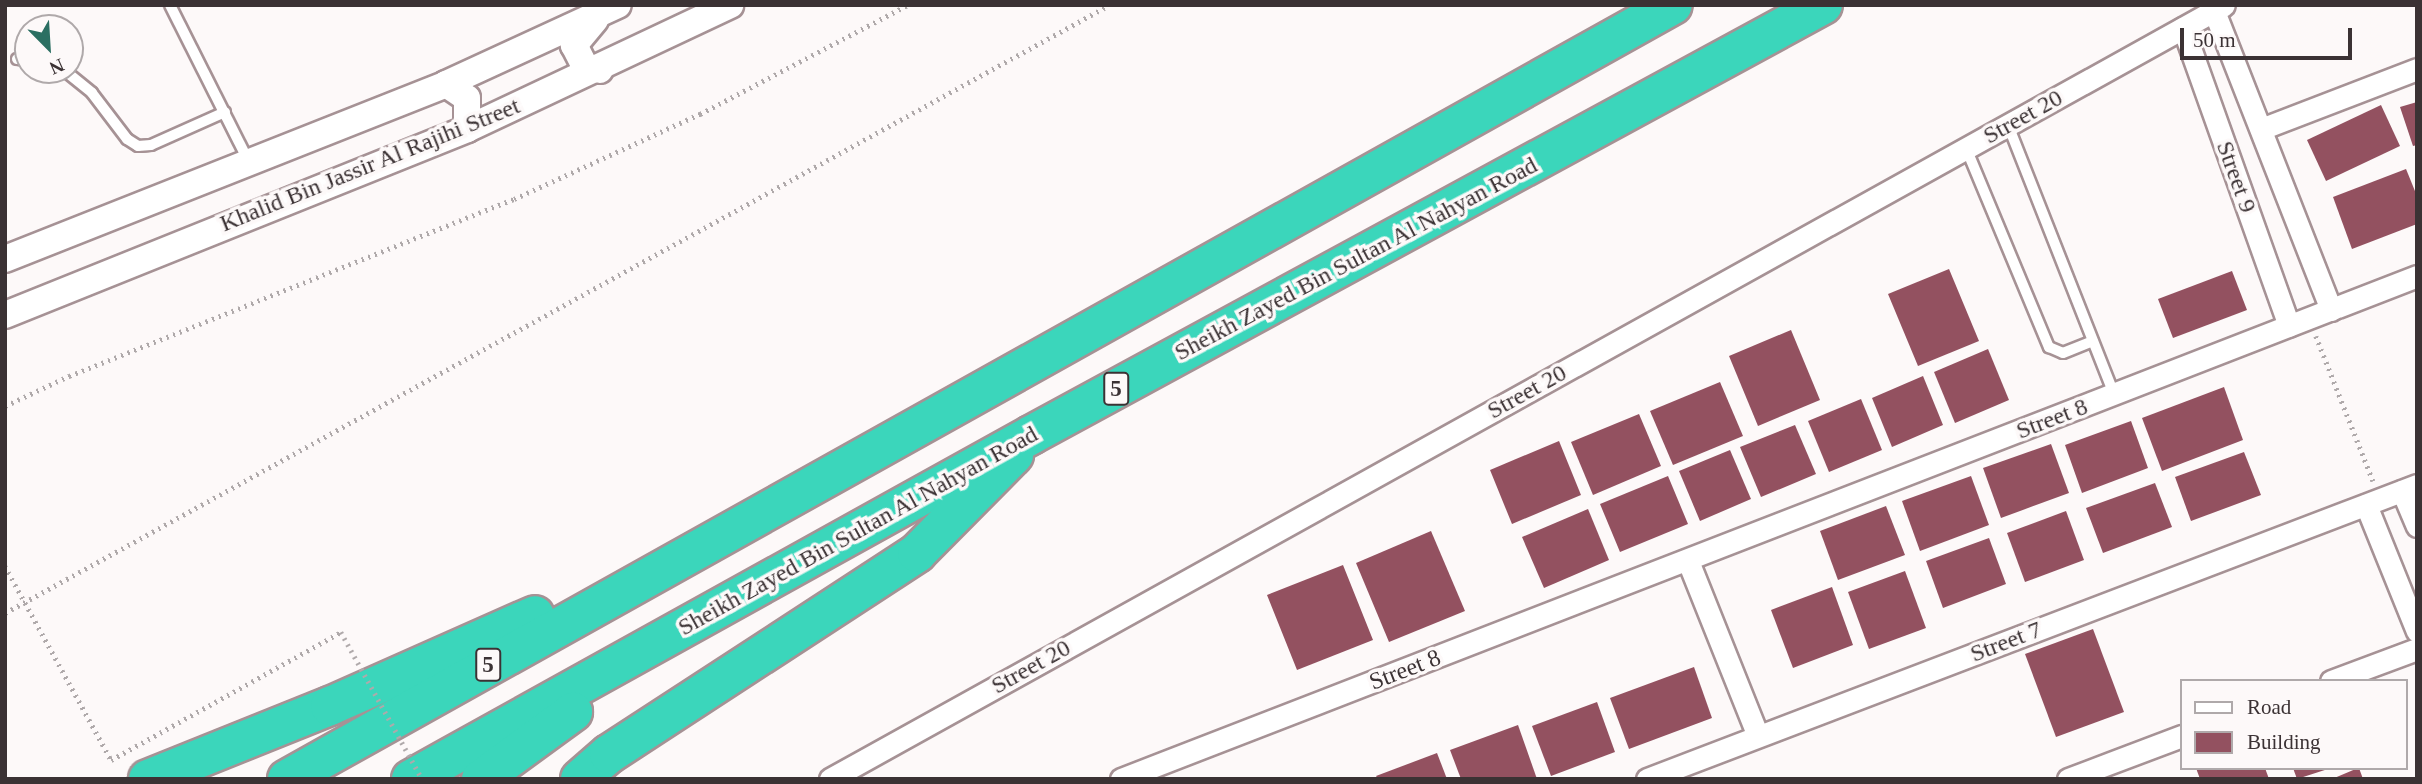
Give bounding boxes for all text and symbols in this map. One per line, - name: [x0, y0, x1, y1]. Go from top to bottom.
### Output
- north arrow: [14, 14, 84, 84]
- scale bar: [2184, 14, 2356, 58]
- text: 50 m: [2193, 28, 2236, 52]
- text: N: [46, 54, 67, 79]
- street label: Street 20: [1972, 80, 2074, 154]
- street label: Khalid Bin Jassir Al Rajihi Street: [203, 87, 537, 243]
- street label: Street 9: [2208, 131, 2264, 223]
- street label: Sheikh Zayed Bin Sultan Al Nahyan Road: [1149, 140, 1563, 378]
- street label: Street 20: [1476, 355, 1578, 429]
- road number: 5: [1102, 370, 1130, 408]
- street label: Street 8: [2006, 390, 2098, 448]
- street label: Sheikh Zayed Bin Sultan Al Nahyan Road: [652, 408, 1064, 654]
- street label: Street 7: [1960, 613, 2052, 671]
- street label: Street 20: [980, 630, 1082, 704]
- street label: Street 8: [1359, 641, 1451, 699]
- road number: 5: [474, 646, 502, 684]
- legend: [2180, 679, 2408, 770]
- text: Road: [2247, 695, 2291, 719]
- text: Building: [2247, 730, 2321, 754]

